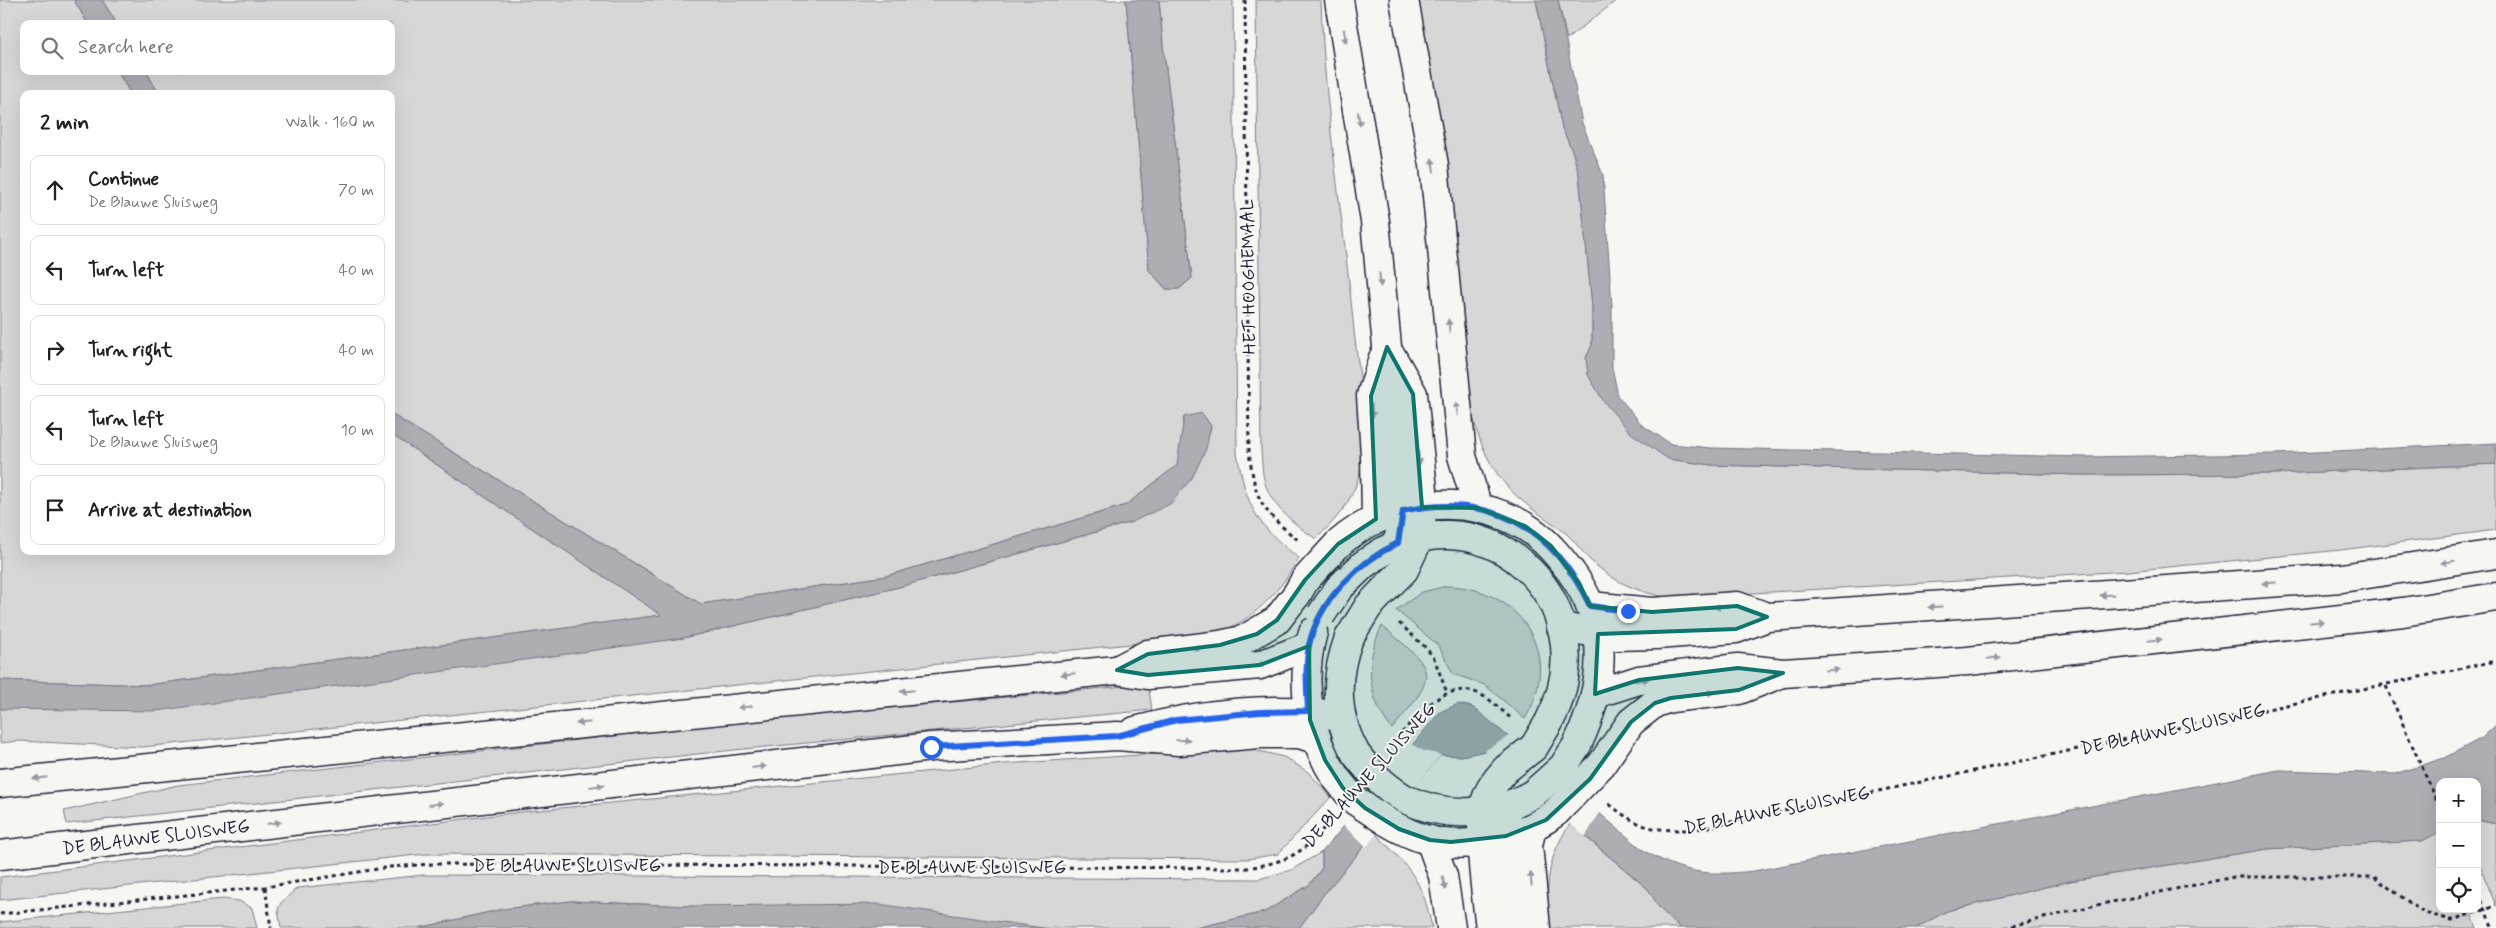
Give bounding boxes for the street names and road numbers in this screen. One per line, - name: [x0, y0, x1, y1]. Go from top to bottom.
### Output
- street label: HET HOOGHEMAAL: [1236, 199, 1262, 355]
- street label: DE BLAUWE SLUISWEG: [1298, 698, 1442, 854]
- street label: DE BLAUWE SLUISWEG: [2078, 699, 2268, 761]
- street label: DE BLAUWE SLUISWEG: [1682, 781, 1872, 841]
- street label: DE BLAUWE SLUISWEG: [61, 815, 251, 861]
- street label: DE BLAUWE SLUISWEG: [473, 854, 661, 878]
- street label: DE BLAUWE SLUISWEG: [878, 856, 1066, 880]

